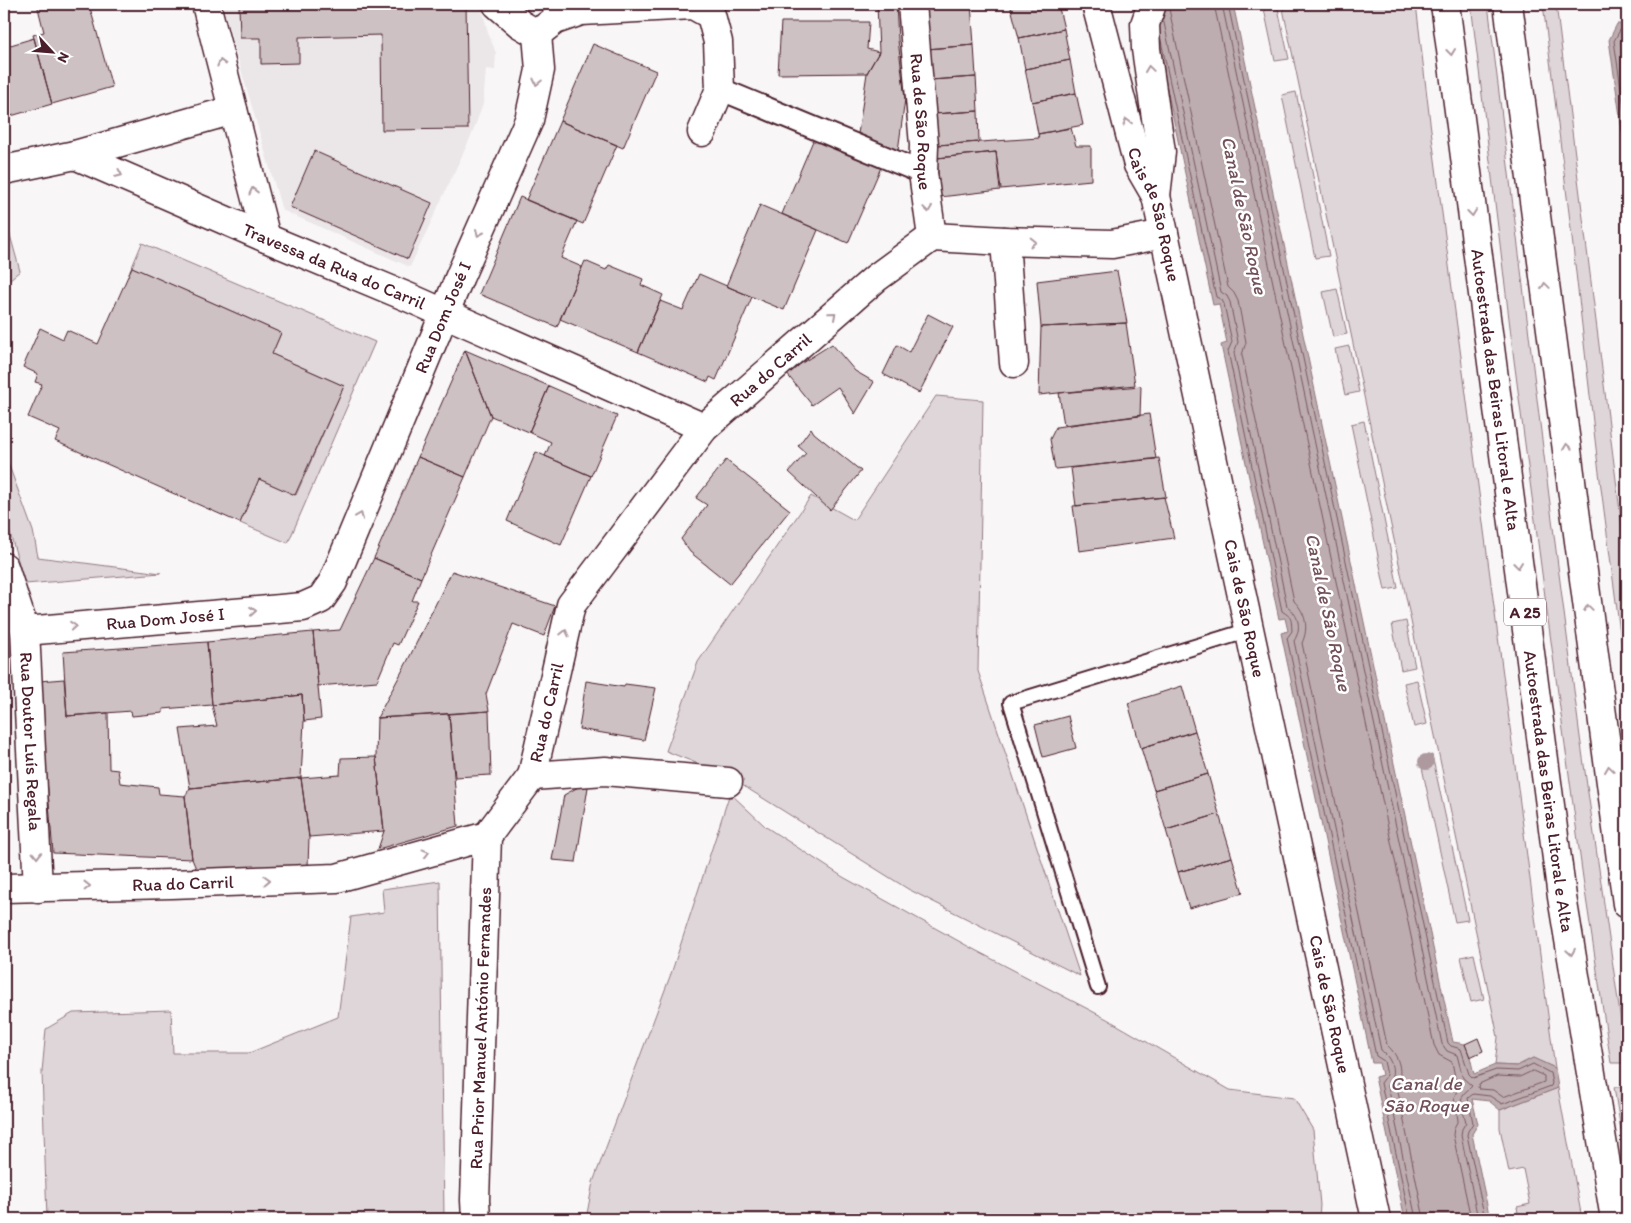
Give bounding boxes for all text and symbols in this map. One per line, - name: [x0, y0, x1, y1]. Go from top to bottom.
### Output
- north arrow: [28, 28, 78, 78]
- one-way arrow: [1446, 48, 1456, 56]
- text: N: [54, 50, 73, 65]
- street label: Rua de São Roque: [905, 52, 936, 192]
- one-way arrow: [216, 58, 227, 67]
- one-way arrow: [1144, 65, 1155, 73]
- one-way arrow: [532, 78, 543, 87]
- one-way arrow: [1122, 117, 1133, 126]
- water label: Canal de São Roque: [1217, 134, 1273, 297]
- street label: Cais de São Roque: [1123, 145, 1185, 284]
- one-way arrow: [114, 168, 123, 179]
- one-way arrow: [249, 187, 259, 195]
- one-way arrow: [922, 205, 933, 213]
- one-way arrow: [1467, 209, 1477, 218]
- street label: Travessa da Rua do Carril: [239, 218, 429, 314]
- one-way arrow: [474, 228, 485, 237]
- one-way arrow: [1030, 237, 1037, 247]
- street label: Autoestrada das Beiras Litoral e Alta: [1466, 247, 1525, 532]
- street label: Rua Dom José I: [410, 258, 476, 377]
- one-way arrow: [1540, 282, 1551, 290]
- one-way arrow: [828, 312, 837, 321]
- street label: Rua do Carril: [725, 328, 816, 412]
- one-way arrow: [1562, 443, 1572, 451]
- one-way arrow: [354, 512, 365, 521]
- water label: Canal de São Roque: [1301, 531, 1357, 694]
- street label: Cais de São Roque: [1219, 537, 1270, 680]
- one-way arrow: [1513, 561, 1523, 570]
- road number: A 25: [1504, 598, 1546, 626]
- street label: Rua Dom José I: [105, 603, 226, 635]
- one-way arrow: [1583, 604, 1594, 612]
- one-way arrow: [249, 606, 257, 617]
- one-way arrow: [70, 621, 78, 632]
- one-way arrow: [559, 629, 570, 638]
- street label: Autoestrada das Beiras Litoral e Alta: [1519, 649, 1579, 934]
- street label: Rua Doutor Luís Regala: [15, 651, 46, 832]
- street label: Rua do Carril: [524, 661, 568, 765]
- one-way arrow: [1604, 765, 1615, 773]
- one-way arrow: [422, 848, 430, 859]
- one-way arrow: [32, 851, 43, 859]
- street label: Rua do Carril: [132, 871, 234, 896]
- one-way arrow: [263, 875, 271, 886]
- one-way arrow: [83, 881, 91, 892]
- street label: Rua Prior Manuel António Fernandes: [465, 886, 496, 1170]
- street label: Cais de São Roque: [1304, 933, 1355, 1076]
- one-way arrow: [1565, 947, 1575, 956]
- water label: Canal de São Roque: [1383, 1072, 1470, 1117]

